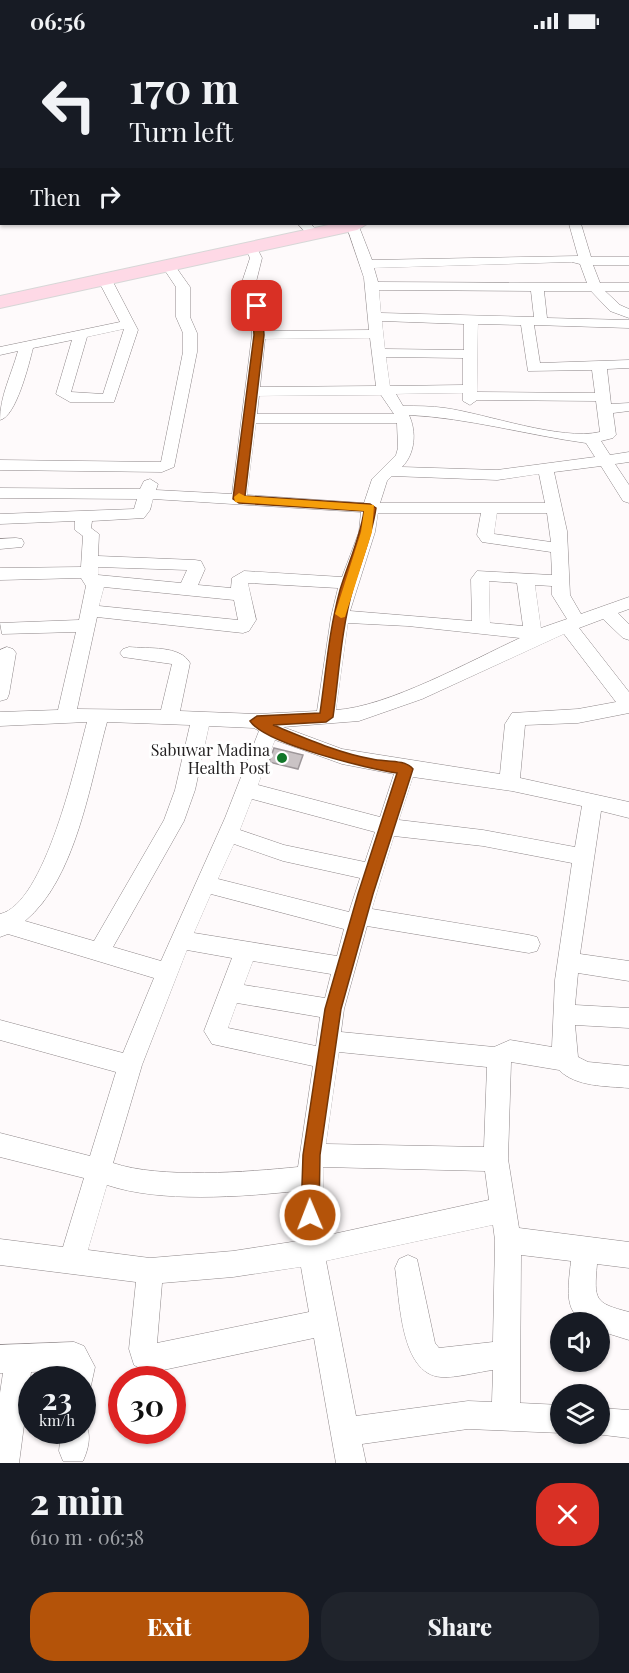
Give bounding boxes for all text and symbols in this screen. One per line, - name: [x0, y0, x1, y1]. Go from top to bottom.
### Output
- text: 06:56: [30, 6, 85, 36]
- text: 170 m: [129, 59, 239, 115]
- icon: left: [30, 66, 108, 144]
- text: Turn left: [129, 113, 233, 149]
- icon: right: [93, 180, 126, 213]
- text: Then: [30, 182, 81, 212]
- pin: [231, 280, 282, 331]
- icon: arrive: [240, 289, 273, 322]
- place label: Sabuwar Madina Health Post: [151, 739, 270, 778]
- marker: Sabuwar Madina Health Post: [275, 751, 289, 765]
- position arrow: [278, 1183, 342, 1247]
- map controls: [550, 1312, 610, 1444]
- button: sound: [550, 1312, 610, 1372]
- speed limit sign: 30: [108, 1366, 186, 1444]
- text: 23: [42, 1378, 72, 1418]
- button: layers: [550, 1384, 610, 1444]
- text: km/h: [39, 1410, 75, 1430]
- text: 2 min: [30, 1476, 124, 1524]
- button: close: [536, 1483, 599, 1546]
- text: 610 m · 06:58: [30, 1523, 144, 1550]
- button: Exit: [30, 1592, 309, 1661]
- button: Share: [321, 1592, 599, 1661]

